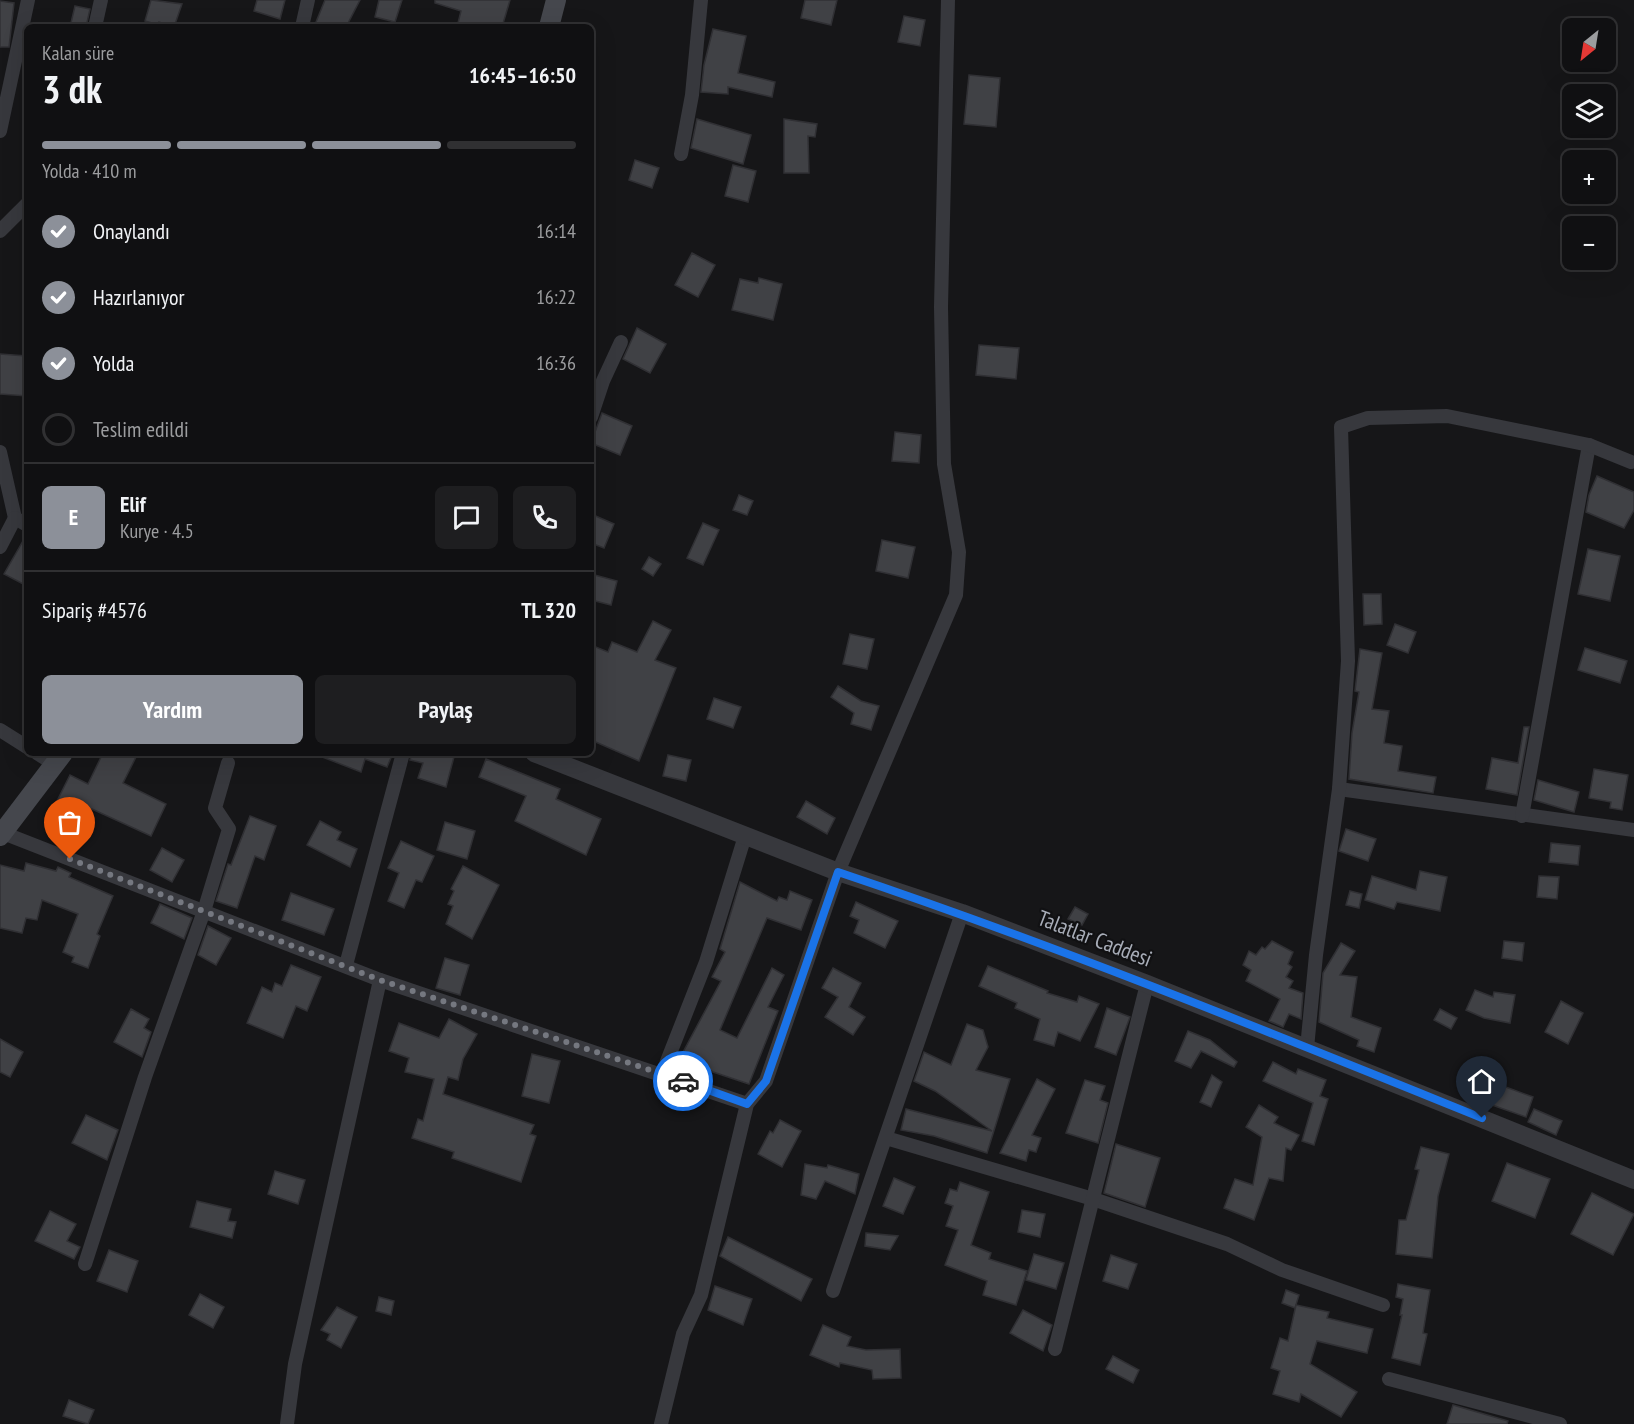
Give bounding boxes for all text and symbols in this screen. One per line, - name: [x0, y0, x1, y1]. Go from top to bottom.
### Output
- north arrow: [1562, 18, 1616, 72]
- map controls: [1562, 18, 1616, 270]
- text: Kalan süre: [42, 40, 114, 66]
- text: 16:45–16:50: [469, 61, 576, 89]
- text: 3 dk: [42, 63, 102, 114]
- button: layers: [1562, 84, 1616, 138]
- button: +: [1562, 150, 1616, 204]
- text: Yolda · 410 m: [42, 158, 137, 184]
- icon: check: [42, 215, 75, 248]
- button: −: [1562, 216, 1616, 270]
- text: Onaylandı: [93, 217, 170, 245]
- text: 16:14: [536, 218, 576, 244]
- icon: check: [42, 281, 75, 314]
- text: Hazırlanıyor: [93, 283, 184, 311]
- text: 16:22: [536, 284, 576, 310]
- icon: check: [42, 347, 75, 380]
- text: Yolda: [93, 349, 134, 377]
- text: 16:36: [536, 350, 576, 376]
- text: Teslim edildi: [93, 415, 189, 443]
- button: chat: [435, 486, 498, 549]
- button: phone: [513, 486, 576, 549]
- text: Elif: [120, 490, 146, 518]
- text: E: [69, 503, 78, 531]
- text: Kurye · 4.5: [120, 518, 194, 544]
- text: Sipariş #4576: [42, 596, 147, 624]
- text: TL 320: [521, 596, 576, 624]
- button: Yardım: [42, 675, 303, 744]
- button: Paylaş: [315, 675, 576, 744]
- pin: [44, 797, 95, 859]
- icon: bag: [53, 806, 86, 839]
- street label: Talatlar Caddesi: [1034, 903, 1156, 973]
- courier: [653, 1051, 713, 1111]
- pin: [1456, 1056, 1507, 1118]
- icon: car: [667, 1065, 700, 1098]
- icon: home: [1465, 1065, 1498, 1098]

